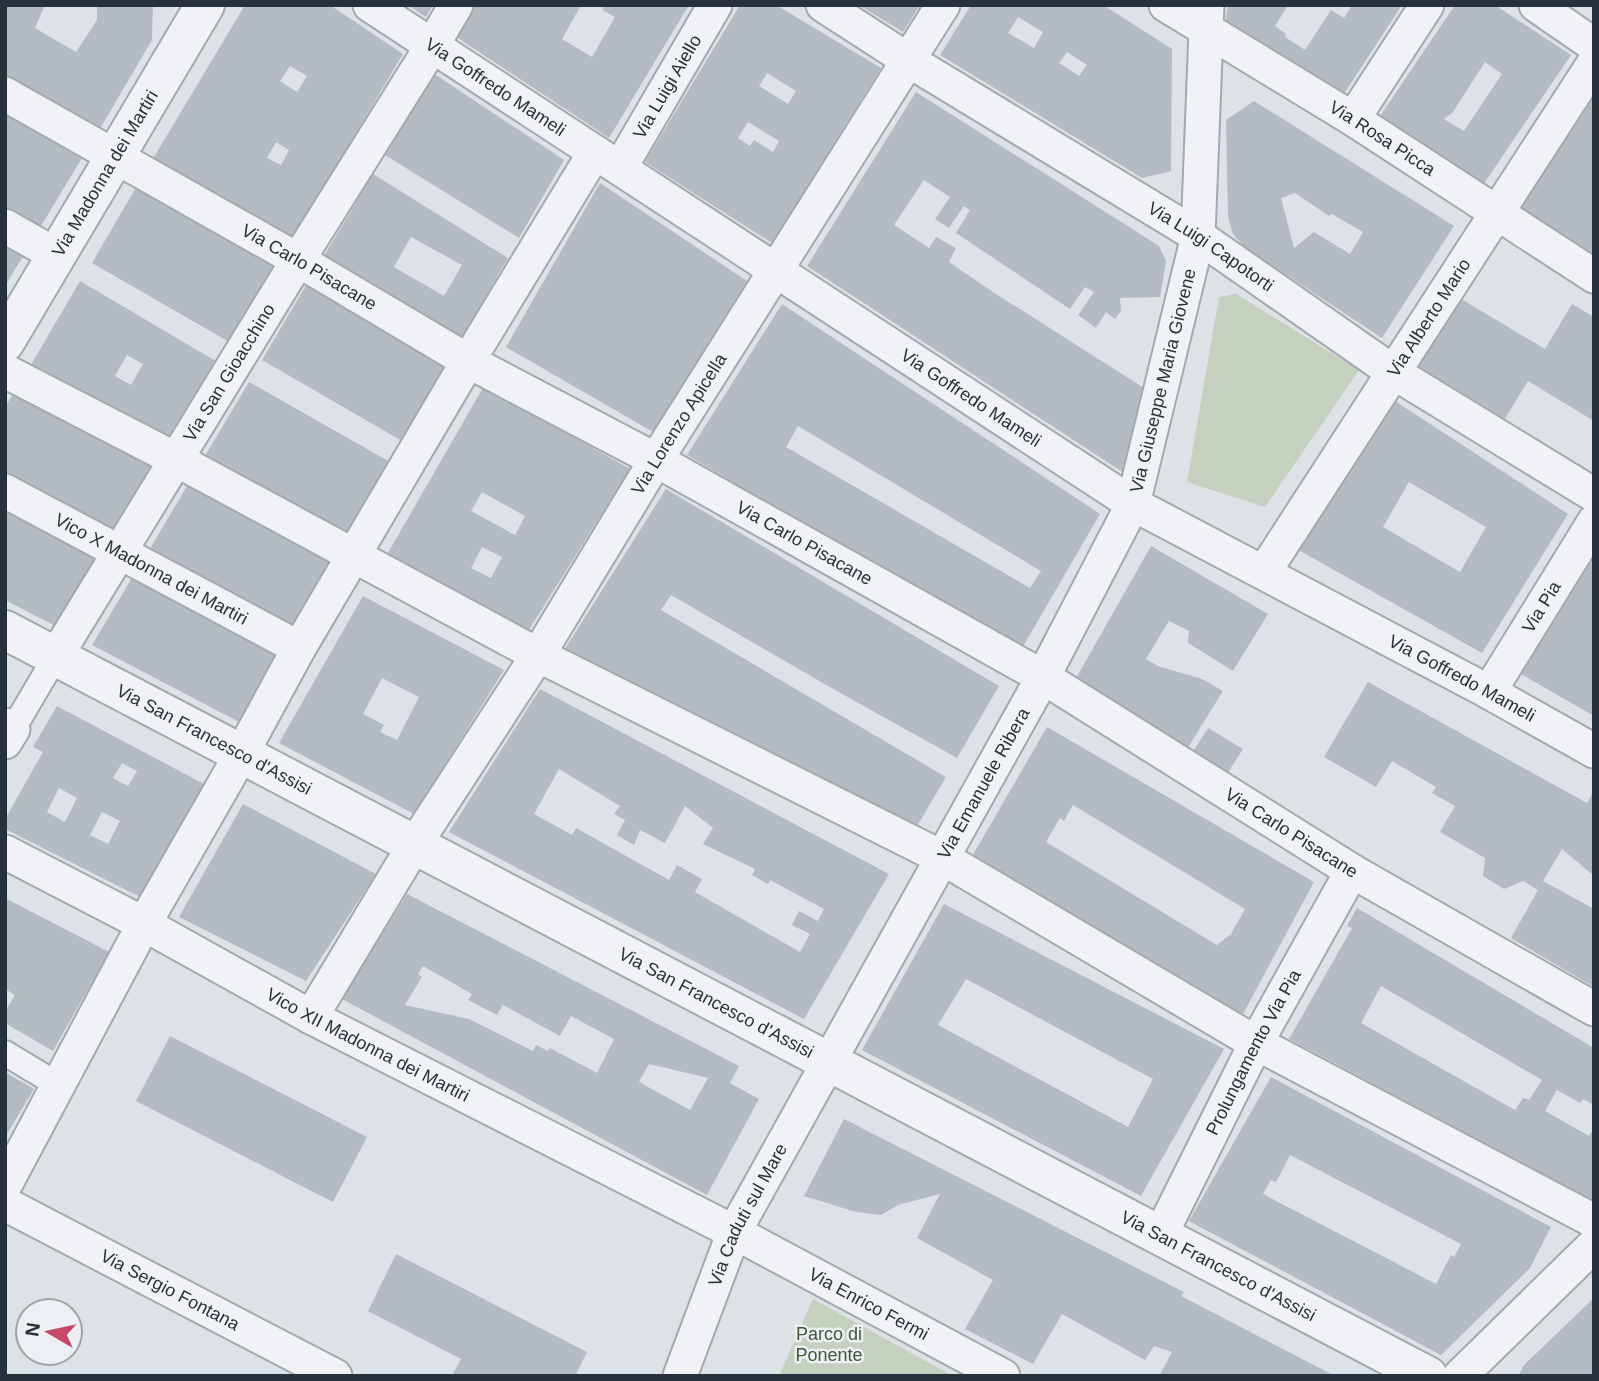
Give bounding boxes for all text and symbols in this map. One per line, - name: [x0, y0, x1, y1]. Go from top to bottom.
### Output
- street label: Via Luigi Aiello: [629, 31, 705, 142]
- street label: Via Goffredo Mameli: [422, 34, 569, 140]
- street label: Via Madonna dei Martiri: [48, 87, 162, 260]
- street label: Via Rosa Picca: [1326, 97, 1440, 180]
- street label: Via Luigi Capotorti: [1144, 198, 1278, 296]
- street label: Via Carlo Pisacane: [238, 220, 380, 314]
- street label: Via Alberto Mario: [1383, 255, 1474, 381]
- street label: Via Giuseppe Maria Giovene: [1126, 267, 1200, 495]
- street label: Via San Gioacchino: [179, 300, 279, 445]
- street label: Via Goffredo Mameli: [897, 345, 1045, 451]
- street label: Via Lorenzo Apicella: [627, 349, 731, 498]
- street label: Via Carlo Pisacane: [733, 497, 876, 589]
- street label: Vico X Madonna dei Martiri: [51, 510, 251, 629]
- street label: Via Pia: [1518, 577, 1565, 636]
- street label: Via Goffredo Mameli: [1385, 631, 1539, 726]
- street label: Via San Francesco d'Assisi: [113, 680, 315, 799]
- street label: Via Emanuele Ribera: [934, 704, 1034, 863]
- street label: Via Carlo Pisacane: [1221, 784, 1361, 882]
- street label: Via San Francesco d'Assisi: [615, 944, 817, 1062]
- street label: Prolungamento Via Pia: [1202, 965, 1305, 1138]
- street label: Vico XII Madonna dei Martiri: [263, 984, 473, 1106]
- street label: Via Caduti sul Mare: [705, 1140, 791, 1289]
- street label: Via San Francesco d'Assisi: [1117, 1207, 1319, 1325]
- street label: Via Sergio Fontana: [97, 1246, 244, 1335]
- street label: Via Enrico Fermi: [805, 1264, 932, 1344]
- north arrow: [14, 1297, 84, 1367]
- text: N: [21, 1321, 44, 1338]
- park label: Parco di Ponente: [795, 1324, 863, 1365]

